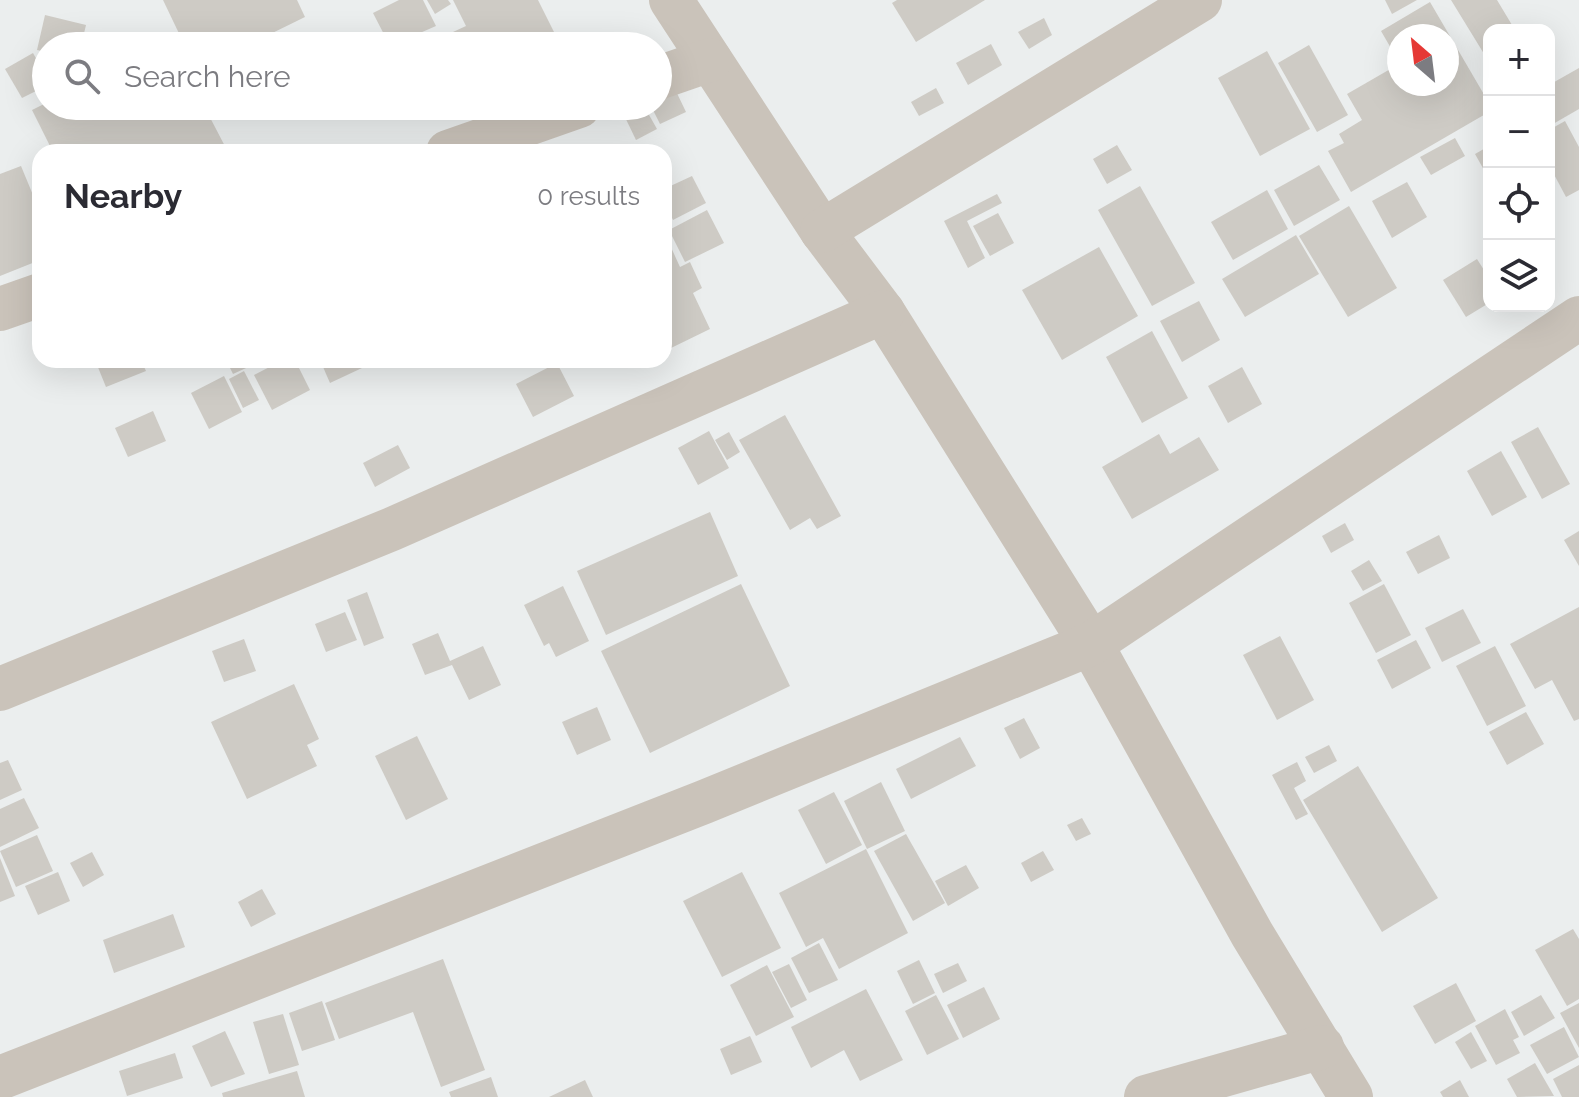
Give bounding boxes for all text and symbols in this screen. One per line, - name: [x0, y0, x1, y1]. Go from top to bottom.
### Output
- north arrow: [1387, 24, 1459, 96]
- map controls: [1483, 24, 1555, 312]
- button: +: [1483, 24, 1555, 96]
- search box: [32, 32, 672, 120]
- icon: search: [60, 54, 104, 98]
- text: Search here: [124, 59, 291, 94]
- button: −: [1483, 96, 1555, 168]
- button: locate: [1483, 168, 1555, 240]
- text: Nearby: [64, 176, 182, 216]
- text: 0 results: [537, 181, 640, 211]
- button: layers: [1483, 240, 1555, 312]

